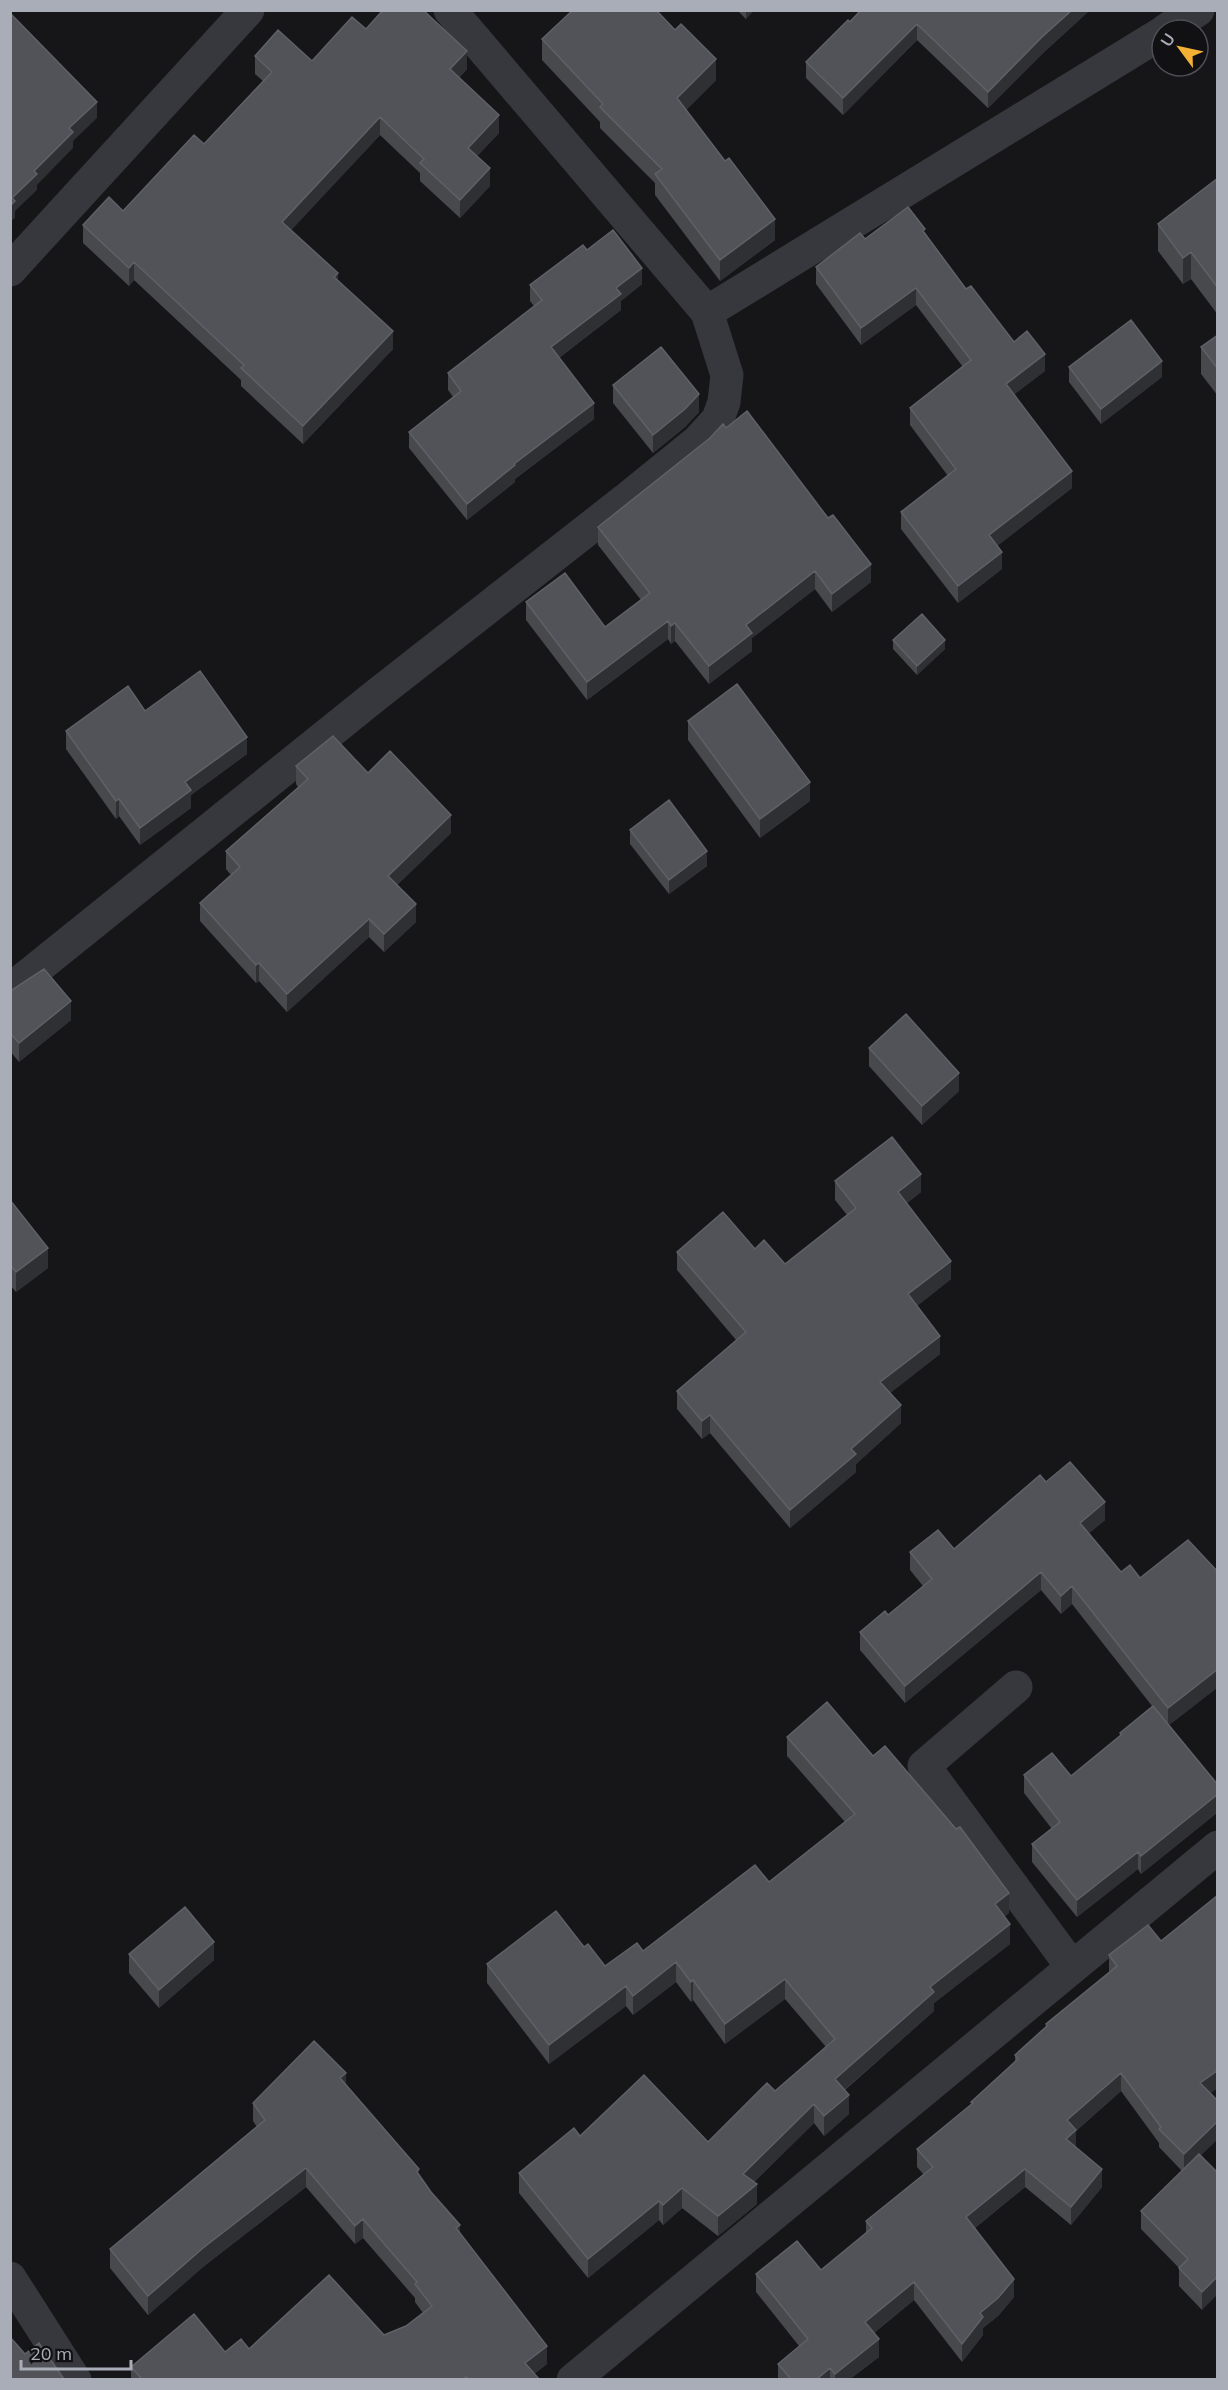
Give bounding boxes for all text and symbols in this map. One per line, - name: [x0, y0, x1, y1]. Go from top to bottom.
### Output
- north arrow: [1150, 18, 1210, 78]
- text: U: [1156, 29, 1179, 50]
- scale bar: [21, 2333, 130, 2371]
- text: 20 m: [30, 2342, 72, 2365]

